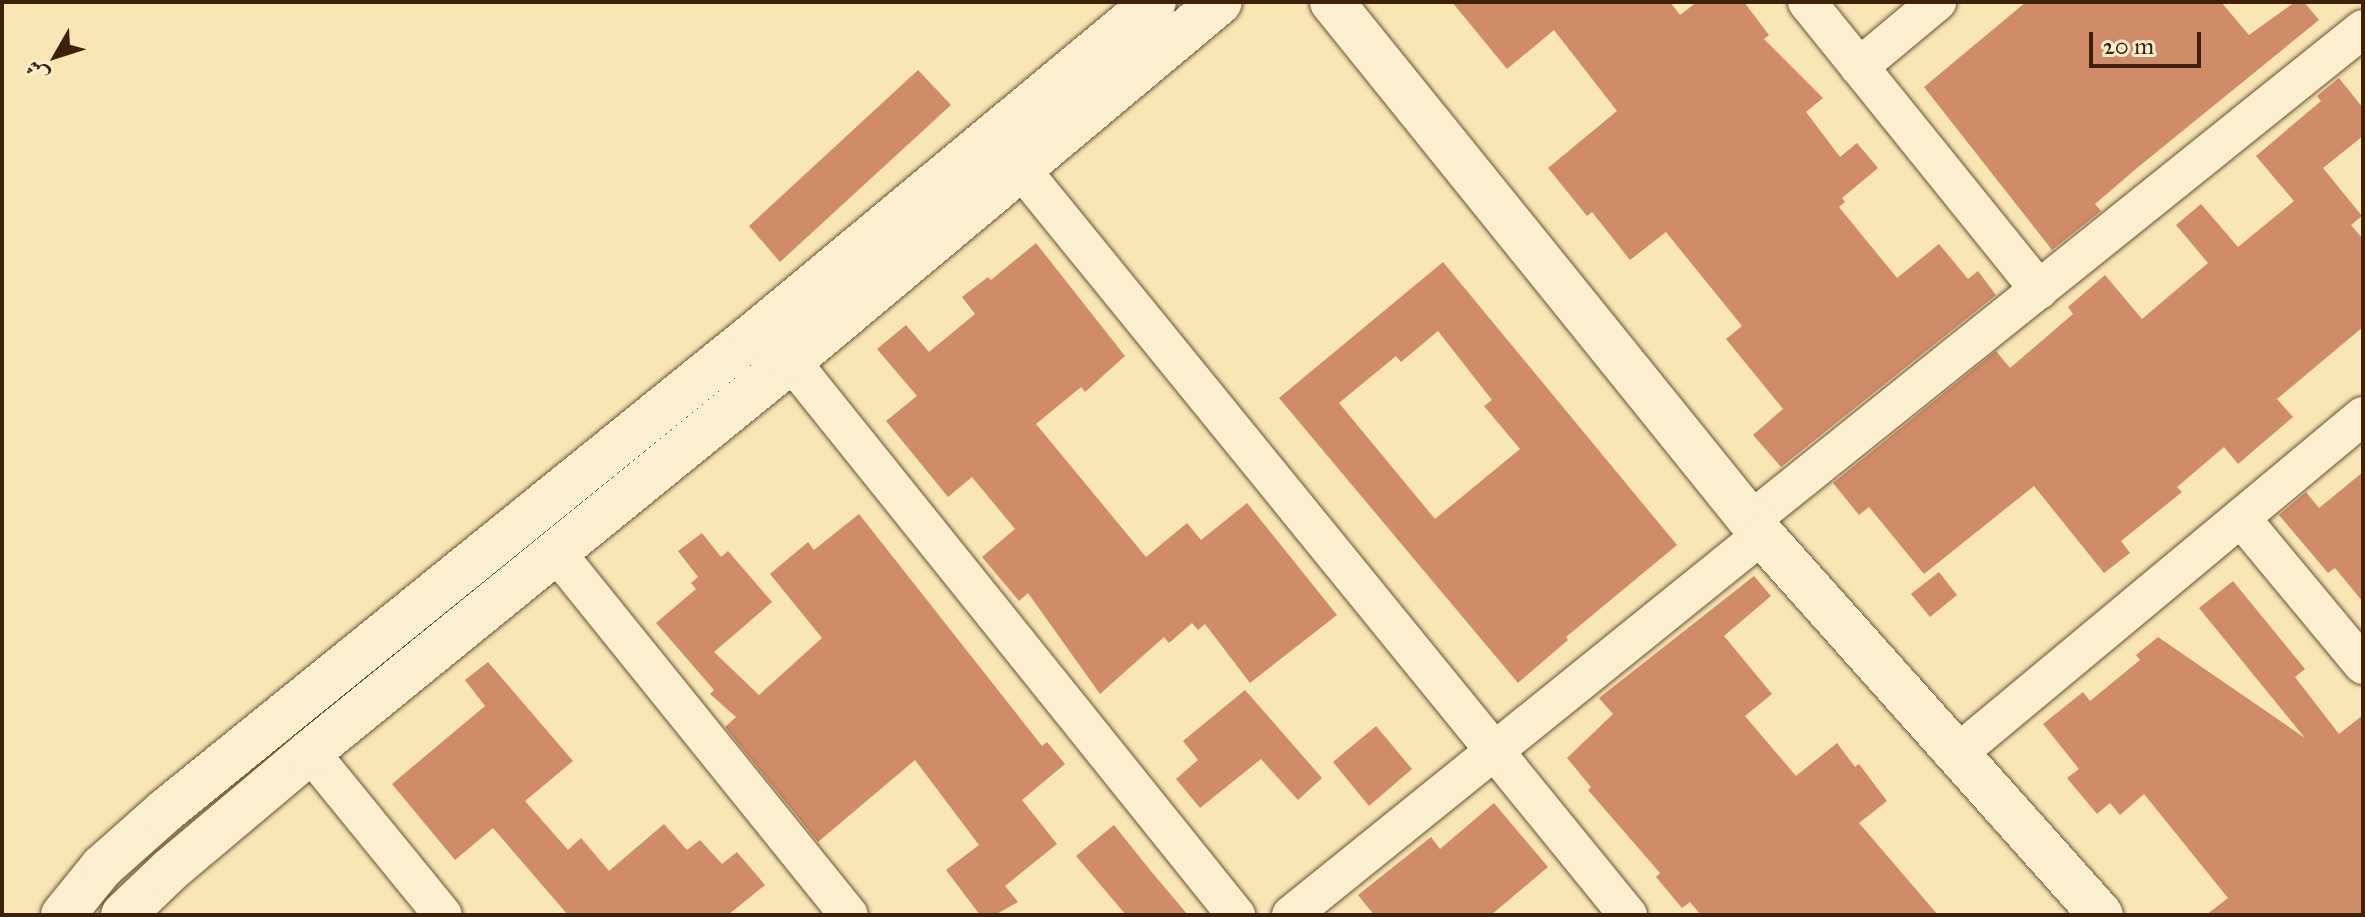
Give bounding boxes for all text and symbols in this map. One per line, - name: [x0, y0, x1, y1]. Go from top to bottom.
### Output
- north arrow: [16, 16, 96, 96]
- scale bar: [2093, 16, 2205, 66]
- text: 20 m: [2103, 31, 2154, 61]
- text: ش: [20, 54, 54, 88]

